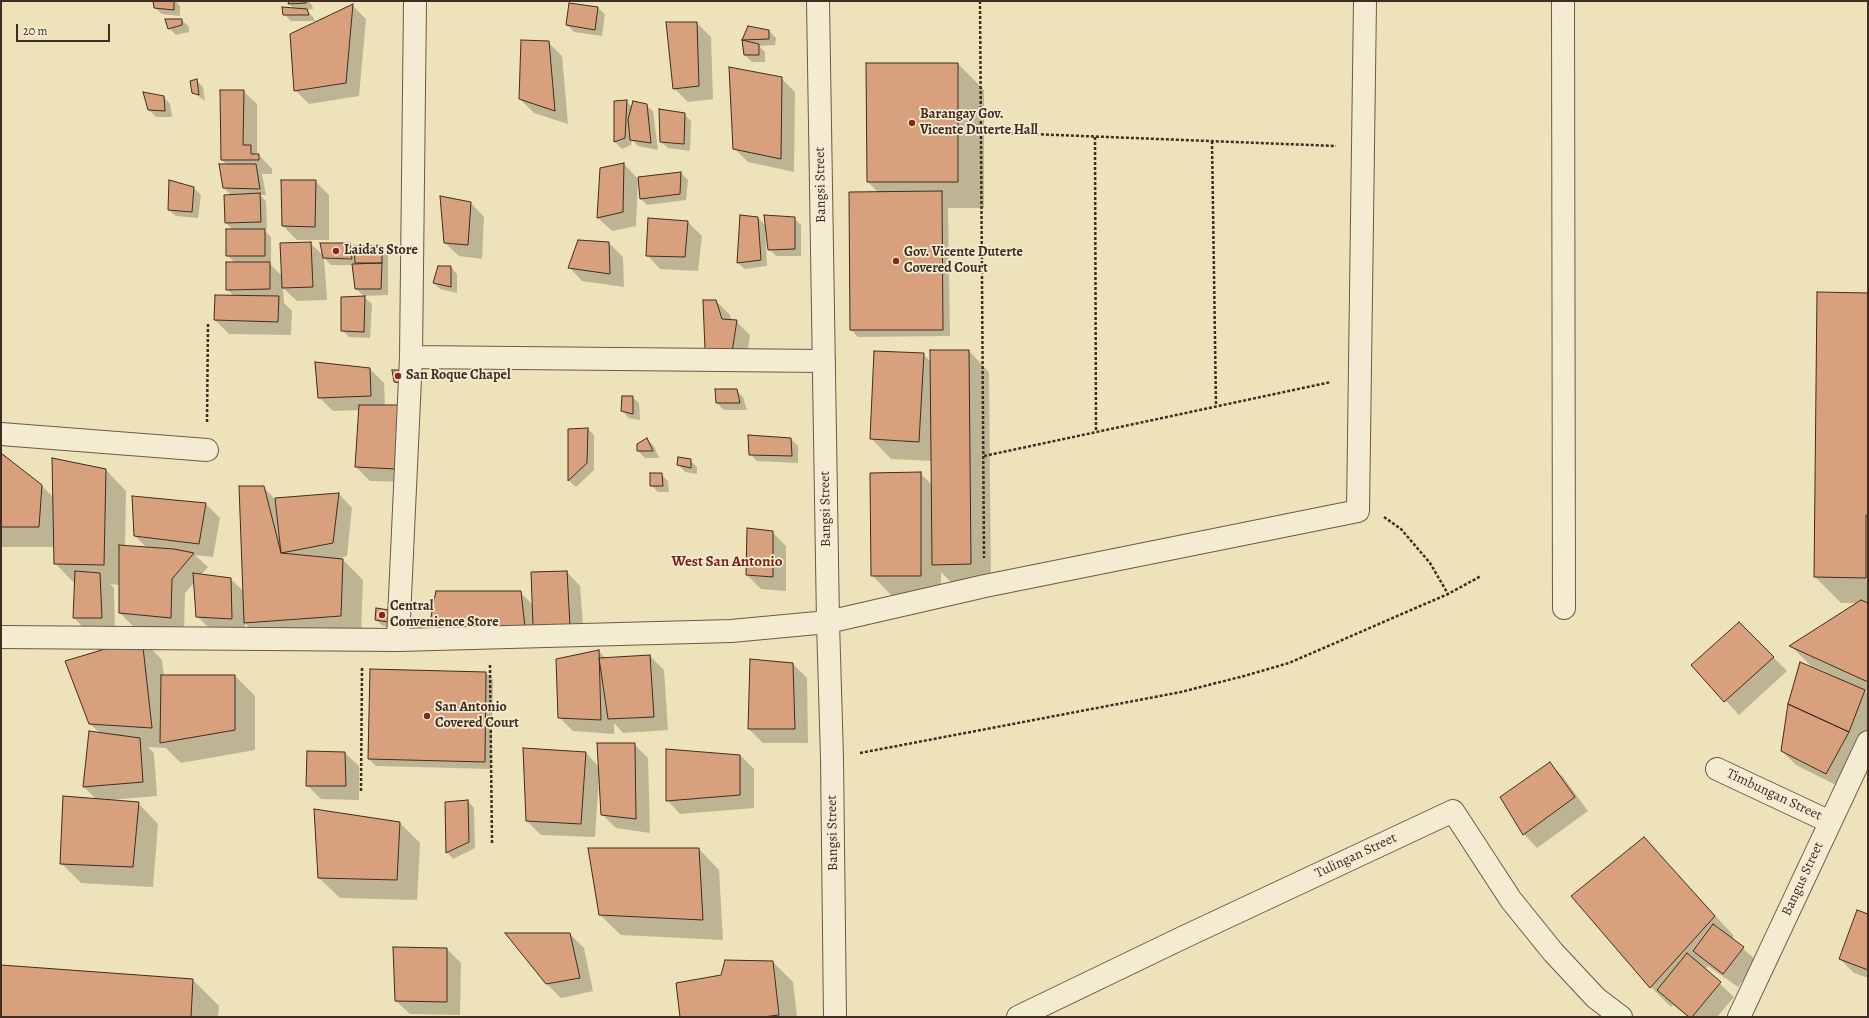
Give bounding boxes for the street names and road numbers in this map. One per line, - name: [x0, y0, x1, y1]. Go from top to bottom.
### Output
- street label: Bangsi Street: [812, 147, 830, 223]
- street label: Bangsi Street: [817, 471, 835, 547]
- street label: Timbungan Street: [1724, 766, 1824, 824]
- street label: Bangsi Street: [824, 795, 842, 871]
- street label: Tulingan Street: [1313, 830, 1399, 882]
- street label: Bangus Street: [1778, 839, 1828, 919]

